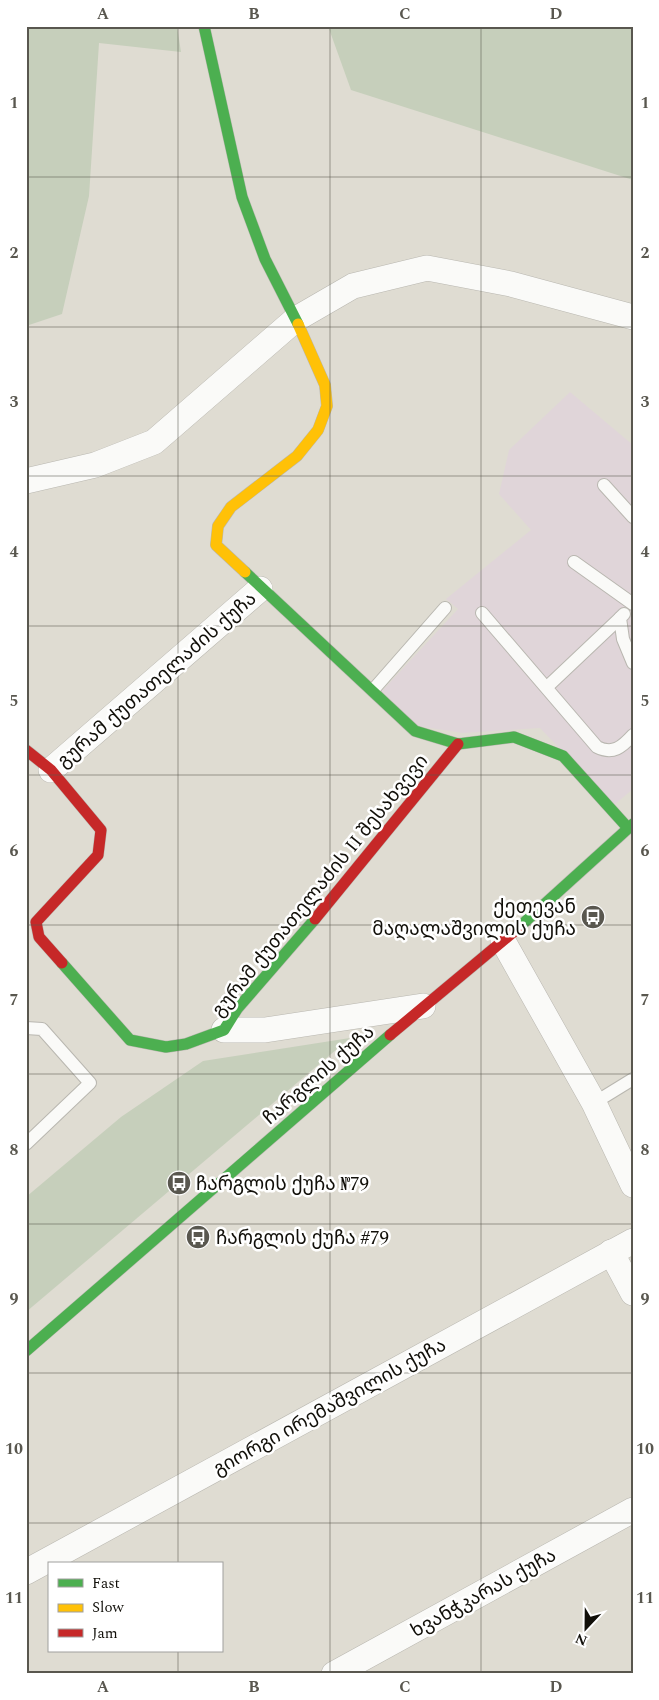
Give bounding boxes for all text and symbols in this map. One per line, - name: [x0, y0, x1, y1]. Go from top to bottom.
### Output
- text: A: [97, 2, 110, 26]
- text: B: [248, 2, 260, 26]
- text: C: [399, 2, 411, 26]
- text: D: [550, 2, 563, 26]
- text: 1: [10, 91, 18, 115]
- text: 1: [641, 91, 649, 115]
- text: 2: [10, 241, 19, 265]
- text: 2: [641, 241, 650, 265]
- text: 3: [10, 390, 19, 414]
- text: 3: [641, 390, 650, 414]
- text: 4: [10, 540, 19, 564]
- text: 4: [641, 540, 650, 564]
- street label: გურამ ქუთათელაძის ქუჩა: [51, 585, 263, 775]
- text: 5: [10, 689, 18, 713]
- text: 5: [641, 689, 649, 713]
- street label: გურამ ქუთათელაძის II შესახვევი: [205, 748, 436, 1024]
- text: 6: [10, 839, 19, 863]
- text: 6: [641, 839, 650, 863]
- place label: ქეთევან მაღალაშვილის ქუჩა: [372, 893, 576, 944]
- bus stop icon: ქეთევან მაღალაშვილის ქუჩა: [580, 904, 606, 930]
- text: 7: [10, 988, 19, 1012]
- text: 7: [641, 988, 650, 1012]
- street label: ჩარგლის ქუჩა: [257, 1018, 381, 1132]
- text: 8: [10, 1138, 19, 1162]
- text: 8: [641, 1138, 650, 1162]
- bus stop icon: ჩარგლის ქუჩა №79: [166, 1170, 192, 1196]
- place label: ჩარგლის ქუჩა №79: [196, 1170, 369, 1199]
- bus stop icon: ჩარგლის ქუჩა #79: [185, 1224, 211, 1250]
- place label: ჩარგლის ქუჩა #79: [216, 1224, 389, 1253]
- text: 9: [10, 1287, 19, 1311]
- text: 9: [641, 1287, 650, 1311]
- street label: გიორგი ირემაშვილის ქუჩა: [208, 1331, 452, 1484]
- text: 10: [5, 1437, 23, 1461]
- text: 10: [636, 1437, 654, 1461]
- street label: ხვანჭკარას ქუჩა: [406, 1541, 562, 1645]
- legend: [48, 1562, 222, 1652]
- text: Fast: [92, 1572, 120, 1595]
- text: 11: [5, 1586, 23, 1610]
- text: 11: [636, 1586, 654, 1610]
- text: Slow: [92, 1596, 124, 1619]
- north arrow: [562, 1602, 612, 1652]
- text: Jam: [92, 1622, 118, 1645]
- text: N: [572, 1628, 591, 1651]
- text: A: [97, 1675, 110, 1699]
- text: B: [248, 1675, 260, 1699]
- text: C: [399, 1675, 411, 1699]
- text: D: [550, 1675, 563, 1699]

